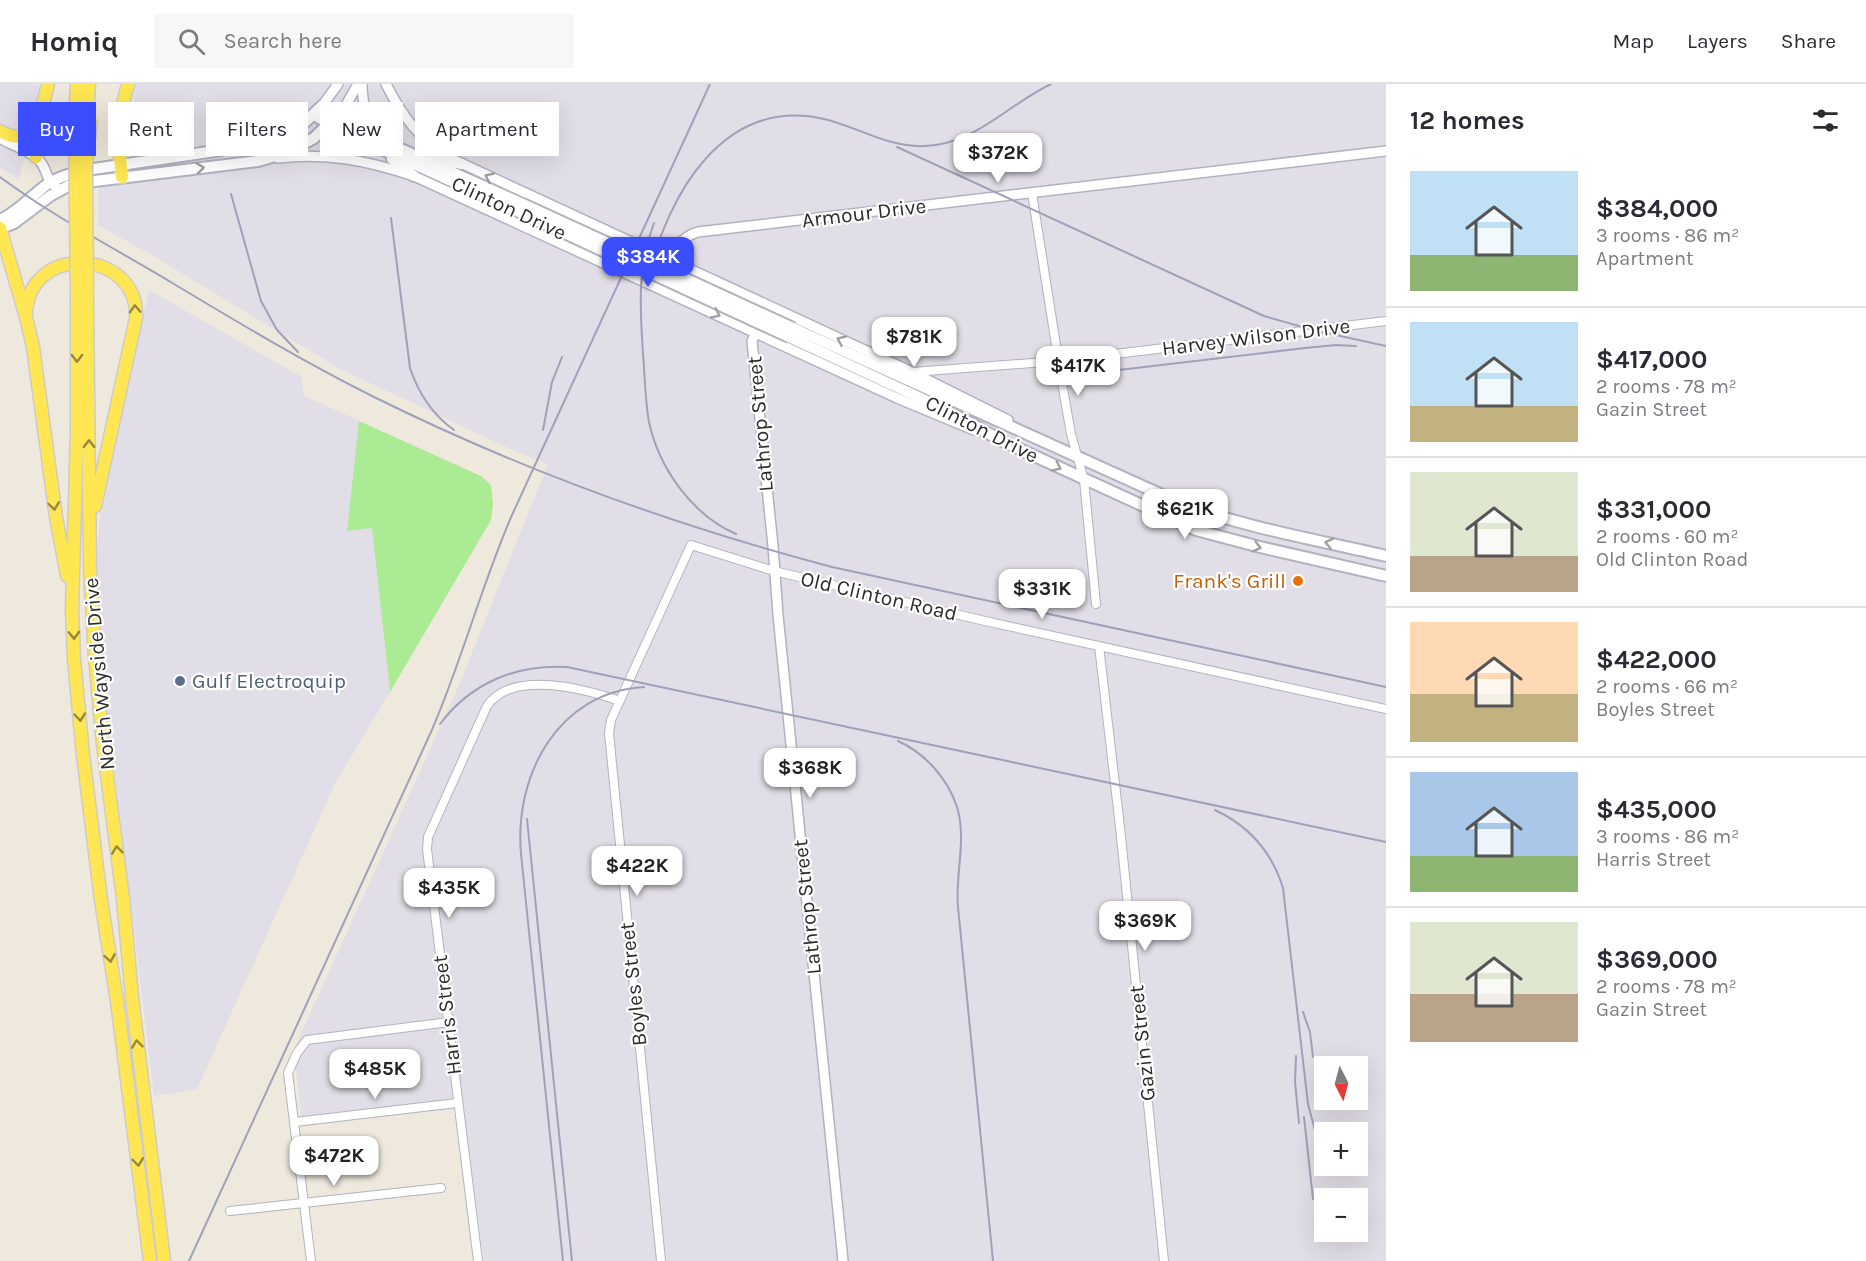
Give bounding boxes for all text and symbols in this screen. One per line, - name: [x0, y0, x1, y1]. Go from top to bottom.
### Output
- search box: [154, 14, 574, 68]
- text: Homiq: [30, 25, 118, 58]
- icon: search: [175, 25, 208, 58]
- text: Search here: [223, 28, 342, 54]
- text: Map: [1612, 29, 1654, 53]
- text: Layers: [1687, 29, 1748, 53]
- text: Share: [1781, 29, 1836, 53]
- chip: Buy: [18, 102, 96, 156]
- chip: Rent: [108, 102, 194, 156]
- chip: Filters: [206, 102, 308, 156]
- chip: New: [320, 102, 403, 156]
- chip: Apartment: [415, 102, 559, 156]
- icon: filters: [1809, 104, 1842, 137]
- text: 12 homes: [1410, 105, 1525, 136]
- pin: $372K: [956, 133, 1040, 184]
- text: $372K: [967, 141, 1029, 164]
- one-way arrow: [195, 162, 204, 175]
- street label: Clinton Drive: [448, 171, 570, 245]
- one-way arrow: [485, 173, 496, 185]
- street label: Armour Drive: [800, 193, 928, 233]
- text: $384,000: [1596, 193, 1718, 224]
- icon: home: [1458, 195, 1530, 267]
- text: 3 rooms · 86 m²: [1596, 224, 1739, 247]
- pin: $384K: [606, 237, 690, 288]
- text: $384K: [616, 245, 680, 268]
- text: Apartment: [1596, 247, 1694, 270]
- one-way arrow: [129, 304, 142, 313]
- one-way arrow: [709, 307, 720, 319]
- street label: Harvey Wilson Drive: [1161, 314, 1351, 360]
- pin: $781K: [872, 317, 956, 368]
- text: $781K: [886, 325, 942, 348]
- one-way arrow: [836, 335, 847, 347]
- text: $417,000: [1596, 344, 1708, 375]
- pin: $417K: [1036, 346, 1120, 397]
- icon: home: [1458, 346, 1530, 418]
- one-way arrow: [71, 354, 83, 363]
- text: $417K: [1050, 354, 1106, 377]
- street label: Lathrop Street: [742, 355, 778, 493]
- text: 2 rooms · 78 m²: [1596, 375, 1737, 398]
- street label: Clinton Drive: [921, 390, 1043, 468]
- text: Gazin Street: [1596, 398, 1707, 421]
- one-way arrow: [83, 439, 95, 448]
- one-way arrow: [1051, 460, 1062, 472]
- pin: $621K: [1143, 489, 1227, 540]
- text: $331,000: [1596, 494, 1711, 525]
- icon: home: [1458, 496, 1530, 568]
- text: $621K: [1156, 497, 1214, 520]
- one-way arrow: [48, 502, 60, 511]
- text: 2 rooms · 60 m²: [1596, 525, 1739, 548]
- one-way arrow: [1324, 537, 1334, 550]
- one-way arrow: [1252, 539, 1262, 552]
- text: Old Clinton Road: [1596, 548, 1748, 571]
- street label: Old Clinton Road: [798, 566, 960, 626]
- pin: $331K: [1000, 569, 1084, 620]
- place label: Frank's Grill: [1173, 569, 1286, 593]
- marker: Frank's Grill: [1291, 574, 1305, 588]
- street label: North Wayside Drive: [79, 577, 119, 771]
- text: $331K: [1013, 577, 1071, 600]
- one-way arrow: [67, 630, 80, 639]
- text: $422,000: [1596, 644, 1717, 675]
- icon: home: [1458, 646, 1530, 718]
- place label: Gulf Electroquip: [192, 669, 346, 693]
- marker: Gulf Electroquip: [173, 674, 187, 688]
- text: 2 rooms · 66 m²: [1596, 675, 1738, 698]
- text: Boyles Street: [1596, 698, 1715, 721]
- one-way arrow: [73, 713, 86, 722]
- pin: $368K: [768, 748, 852, 799]
- text: $368K: [778, 756, 842, 779]
- text: $435,000: [1596, 794, 1717, 825]
- icon: home: [1458, 796, 1530, 868]
- text: 3 rooms · 86 m²: [1596, 825, 1739, 848]
- street label: Lathrop Street: [788, 838, 826, 976]
- one-way arrow: [111, 846, 123, 855]
- pin: $422K: [595, 846, 679, 897]
- text: Harris Street: [1596, 848, 1711, 871]
- text: $422K: [606, 854, 668, 877]
- pin: $435K: [407, 868, 491, 919]
- text: $435K: [418, 876, 480, 899]
- pin: $369K: [1103, 901, 1187, 952]
- text: $369K: [1113, 909, 1177, 932]
- street label: Boyles Street: [615, 921, 651, 1047]
- text: $369,000: [1596, 944, 1718, 975]
- icon: home: [1458, 946, 1530, 1018]
- one-way arrow: [103, 953, 115, 962]
- street label: Harris Street: [428, 954, 466, 1076]
- text: 2 rooms · 78 m²: [1596, 975, 1737, 998]
- street label: Gazin Street: [1124, 984, 1160, 1102]
- text: Gazin Street: [1596, 998, 1707, 1021]
- one-way arrow: [132, 1039, 144, 1049]
- pin: $485K: [333, 1049, 417, 1100]
- north arrow: [1314, 1056, 1368, 1110]
- map controls: [1314, 1056, 1368, 1242]
- text: $485K: [343, 1057, 407, 1080]
- button: +: [1314, 1122, 1368, 1176]
- pin: $472K: [292, 1136, 376, 1187]
- text: $472K: [304, 1144, 364, 1167]
- one-way arrow: [131, 1158, 143, 1167]
- button: −: [1314, 1188, 1368, 1242]

